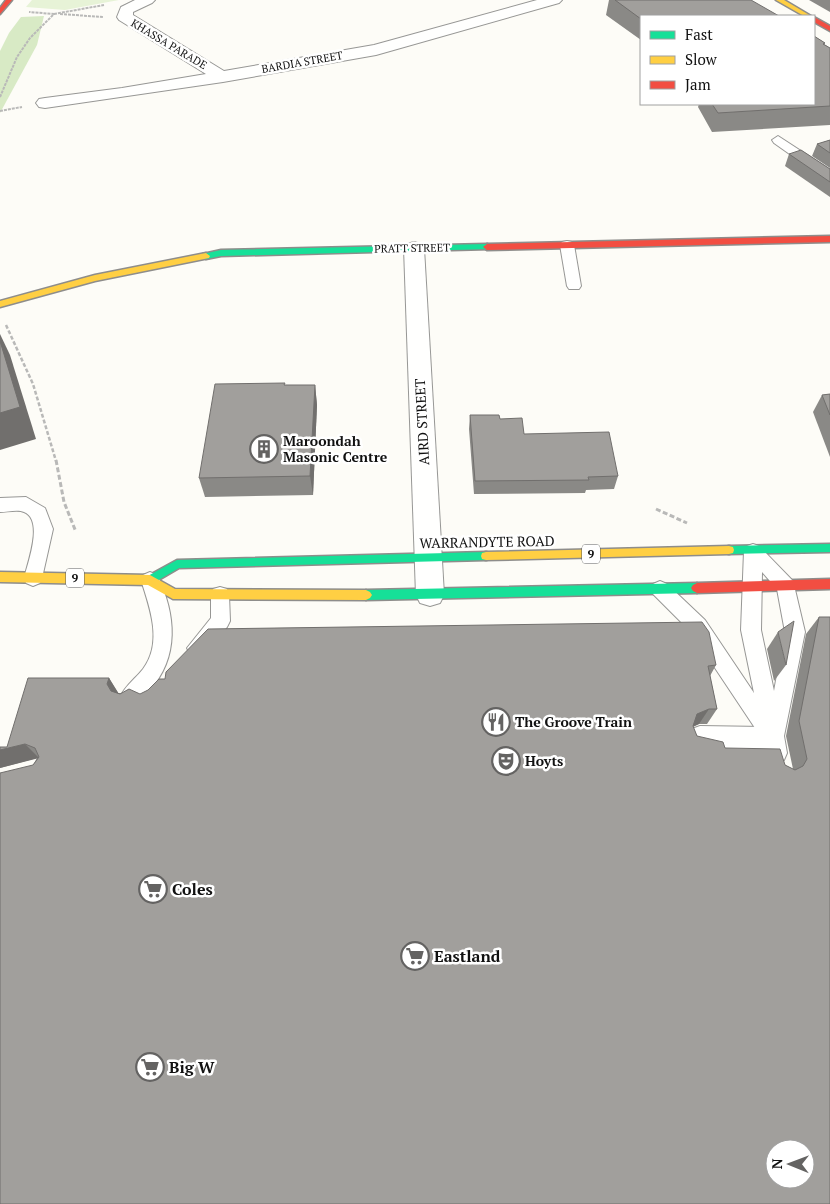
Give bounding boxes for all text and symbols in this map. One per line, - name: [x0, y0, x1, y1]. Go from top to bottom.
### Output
- legend: [640, 15, 815, 105]
- street label: KHASSA PARADE: [128, 16, 210, 72]
- text: Fast: [685, 24, 713, 44]
- street label: BARDIA STREET: [260, 48, 344, 76]
- text: Slow: [685, 49, 718, 69]
- text: Jam: [685, 74, 711, 94]
- street label: PRATT STREET: [374, 240, 450, 256]
- street label: AIRD STREET: [410, 378, 433, 466]
- place label: Maroondah Masonic Centre: [283, 431, 388, 466]
- building icon: Maroondah Masonic Centre: [249, 434, 279, 464]
- street label: WARRANDYTE ROAD: [419, 531, 555, 552]
- road number: 9: [582, 544, 600, 564]
- road number: 9: [66, 568, 84, 588]
- restaurant icon: The Groove Train: [481, 707, 511, 737]
- place label: The Groove Train: [515, 712, 632, 731]
- theatre icon: Hoyts: [491, 746, 521, 776]
- place label: Hoyts: [525, 751, 563, 770]
- supermarket icon: Coles: [138, 874, 168, 904]
- place label: Coles: [172, 878, 213, 900]
- supermarket icon: Eastland: [400, 941, 430, 971]
- place label: Eastland: [434, 945, 501, 967]
- supermarket icon: Big W: [135, 1052, 165, 1082]
- place label: Big W: [169, 1056, 215, 1078]
- north arrow: [765, 1139, 815, 1189]
- text: N: [767, 1158, 786, 1169]

